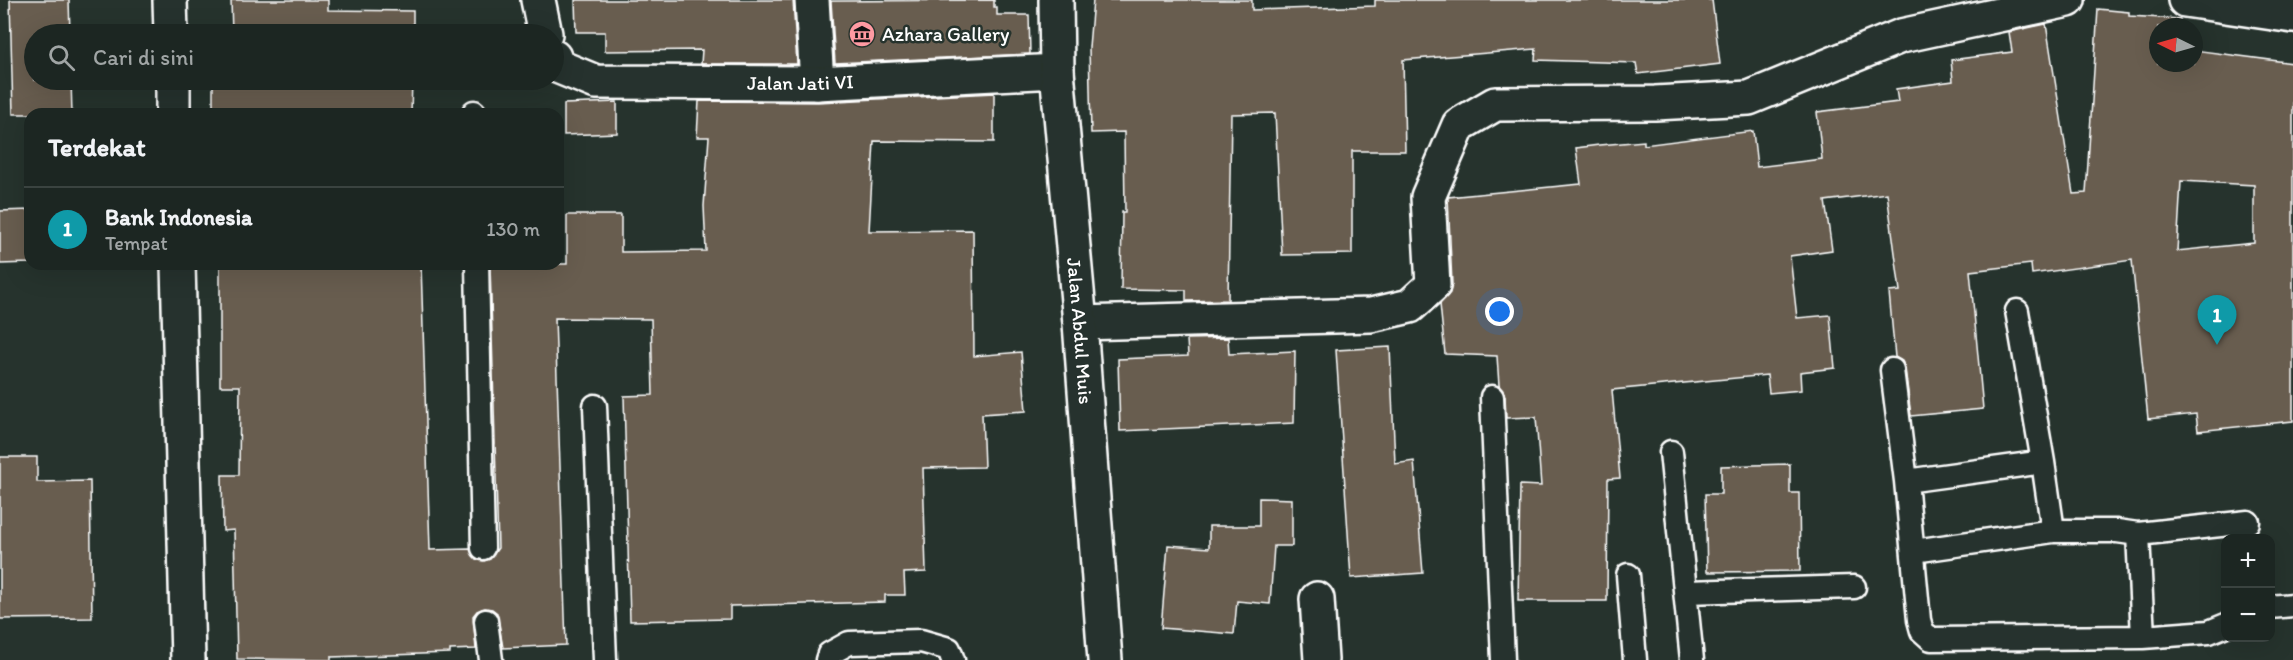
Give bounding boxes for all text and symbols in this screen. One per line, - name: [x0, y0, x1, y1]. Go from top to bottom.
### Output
- north arrow: [2149, 18, 2203, 72]
- museum icon: Azhara Gallery: [847, 19, 877, 49]
- place label: Azhara Gallery: [882, 22, 1010, 46]
- search box: [24, 24, 564, 90]
- icon: search: [45, 41, 78, 74]
- text: Cari di sini: [93, 44, 194, 71]
- street label: Jalan Jati VI: [747, 69, 854, 95]
- text: Terdekat: [48, 131, 146, 163]
- text: Bank Indonesia: [105, 204, 253, 231]
- text: 1: [63, 217, 72, 241]
- text: 130 m: [486, 217, 540, 241]
- text: Tempat: [105, 231, 168, 255]
- street label: Jalan Abdul Muis: [1062, 257, 1098, 405]
- pin: 1: [2198, 296, 2236, 345]
- your location: [1485, 297, 1514, 326]
- map controls: [2221, 534, 2275, 642]
- button: +: [2221, 534, 2275, 588]
- button: −: [2221, 588, 2275, 642]

